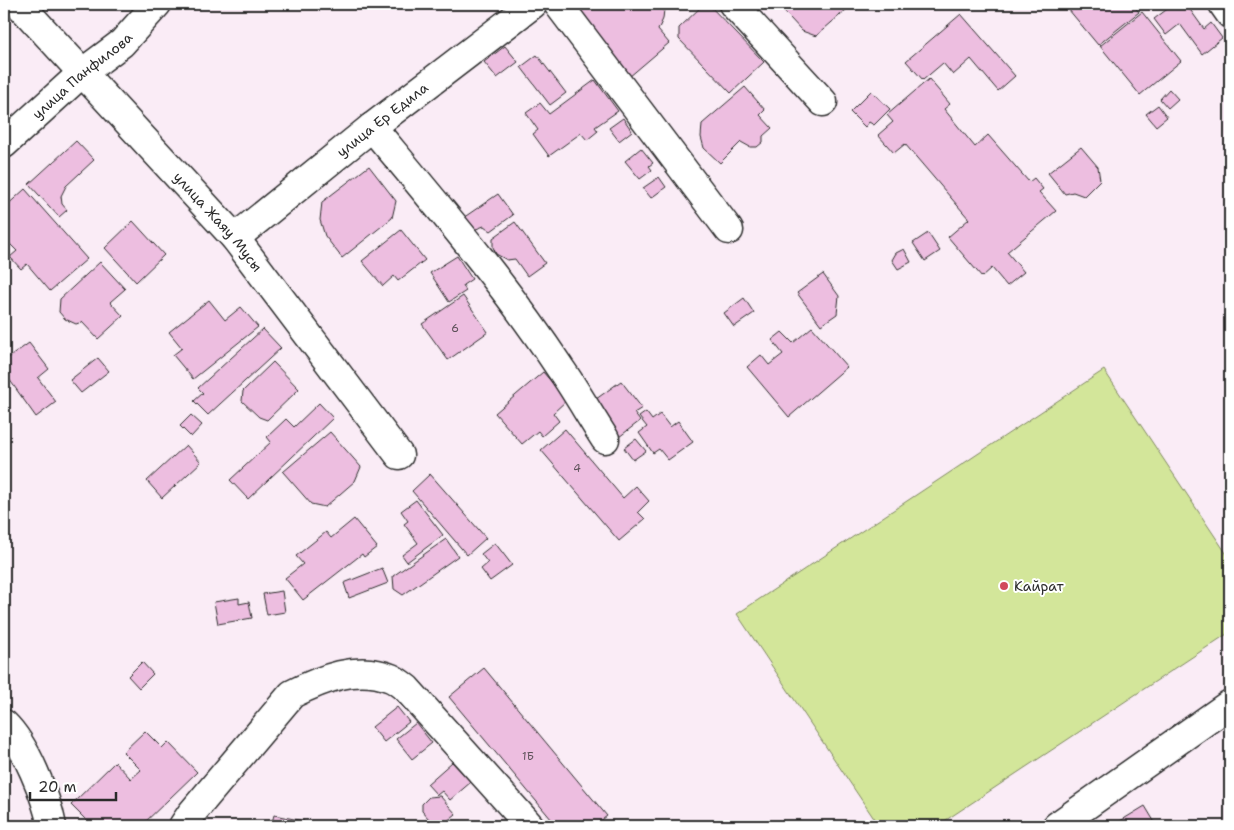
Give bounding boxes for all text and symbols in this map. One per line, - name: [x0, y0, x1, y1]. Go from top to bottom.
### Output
- street label: улица Панфилова: [28, 28, 136, 123]
- street label: улица Ер Едила: [333, 78, 432, 161]
- street label: улица Жаяу Мусы: [169, 168, 266, 275]
- house number: 6: [451, 321, 459, 336]
- house number: 4: [573, 461, 581, 476]
- place label: Кайрат: [1014, 577, 1064, 595]
- marker: Кайрат: [998, 580, 1010, 592]
- house number: 1Б: [522, 749, 534, 764]
- scale bar: [30, 770, 116, 802]
- text: 20 m: [38, 777, 77, 797]

